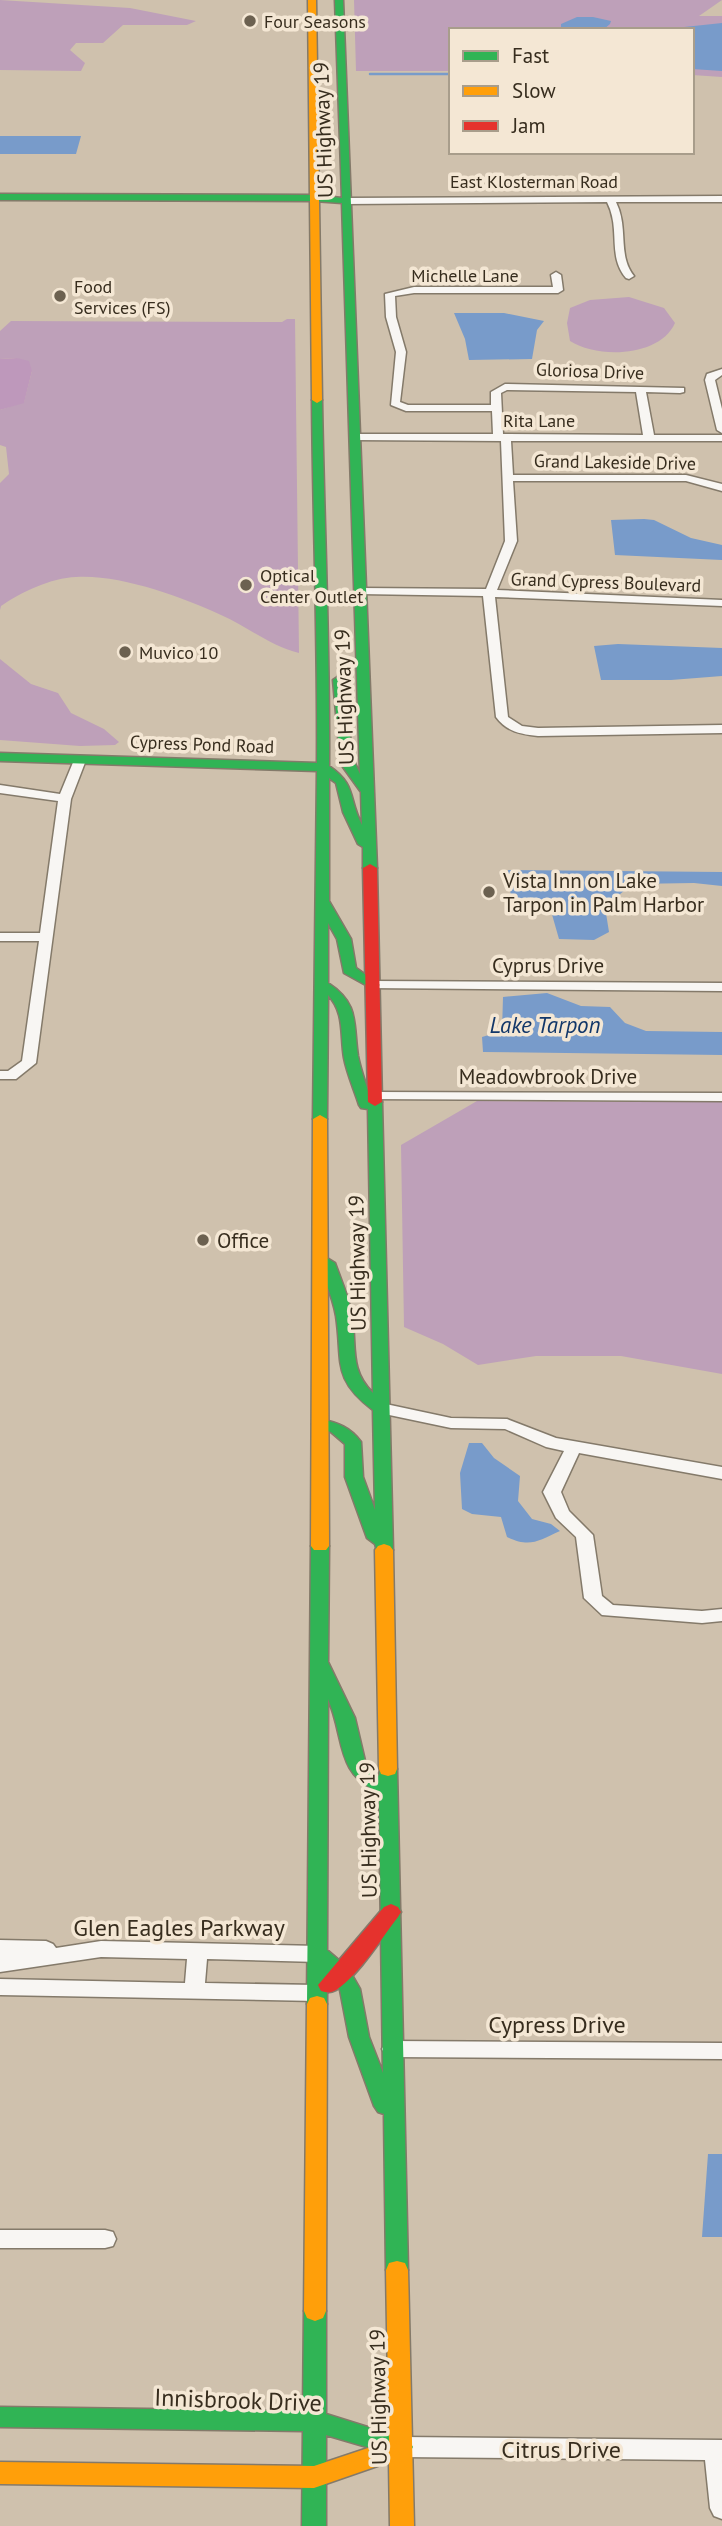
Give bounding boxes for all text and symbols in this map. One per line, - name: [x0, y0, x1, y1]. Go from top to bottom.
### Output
- place label: Four Seasons: [264, 10, 366, 33]
- marker: Four Seasons: [242, 13, 258, 29]
- legend: [449, 28, 694, 154]
- text: Fast: [512, 42, 549, 69]
- street label: US Highway 19: [307, 61, 339, 199]
- text: Slow: [512, 77, 556, 104]
- text: Jam: [511, 112, 546, 139]
- street label: East Klosterman Road: [450, 170, 618, 193]
- street label: Michelle Lane: [411, 264, 519, 287]
- place label: Food Services (FS): [74, 275, 171, 319]
- marker: Food Services (FS): [52, 288, 68, 304]
- street label: Gloriosa Drive: [536, 358, 644, 384]
- street label: Rita Lane: [503, 409, 575, 432]
- street label: Grand Lakeside Drive: [534, 449, 696, 475]
- place label: Optical Center Outlet: [260, 564, 363, 608]
- street label: Grand Cypress Boulevard: [510, 567, 702, 597]
- marker: Optical Center Outlet: [238, 577, 254, 593]
- street label: US Highway 19: [328, 628, 360, 766]
- place label: Muvico 10: [139, 641, 218, 664]
- marker: Muvico 10: [117, 644, 133, 660]
- street label: Cypress Pond Road: [129, 730, 275, 758]
- place label: Vista Inn on Lake Tarpon in Palm Harbor: [502, 867, 704, 918]
- marker: Vista Inn on Lake Tarpon in Palm Harbor: [481, 884, 497, 900]
- street label: Cyprus Drive: [492, 952, 604, 979]
- water label: Lake Tarpon: [489, 1010, 601, 1039]
- street label: Meadowbrook Drive: [459, 1063, 637, 1090]
- street label: US Highway 19: [342, 1195, 372, 1331]
- place label: Office: [217, 1227, 269, 1254]
- marker: Office: [195, 1232, 211, 1248]
- street label: US Highway 19: [353, 1762, 383, 1898]
- street label: Glen Eagles Parkway: [73, 1912, 285, 1943]
- street label: Cypress Drive: [488, 2009, 626, 2040]
- street label: US Highway 19: [363, 2329, 393, 2465]
- street label: Innisbrook Drive: [154, 2382, 322, 2418]
- street label: Citrus Drive: [501, 2434, 621, 2465]

